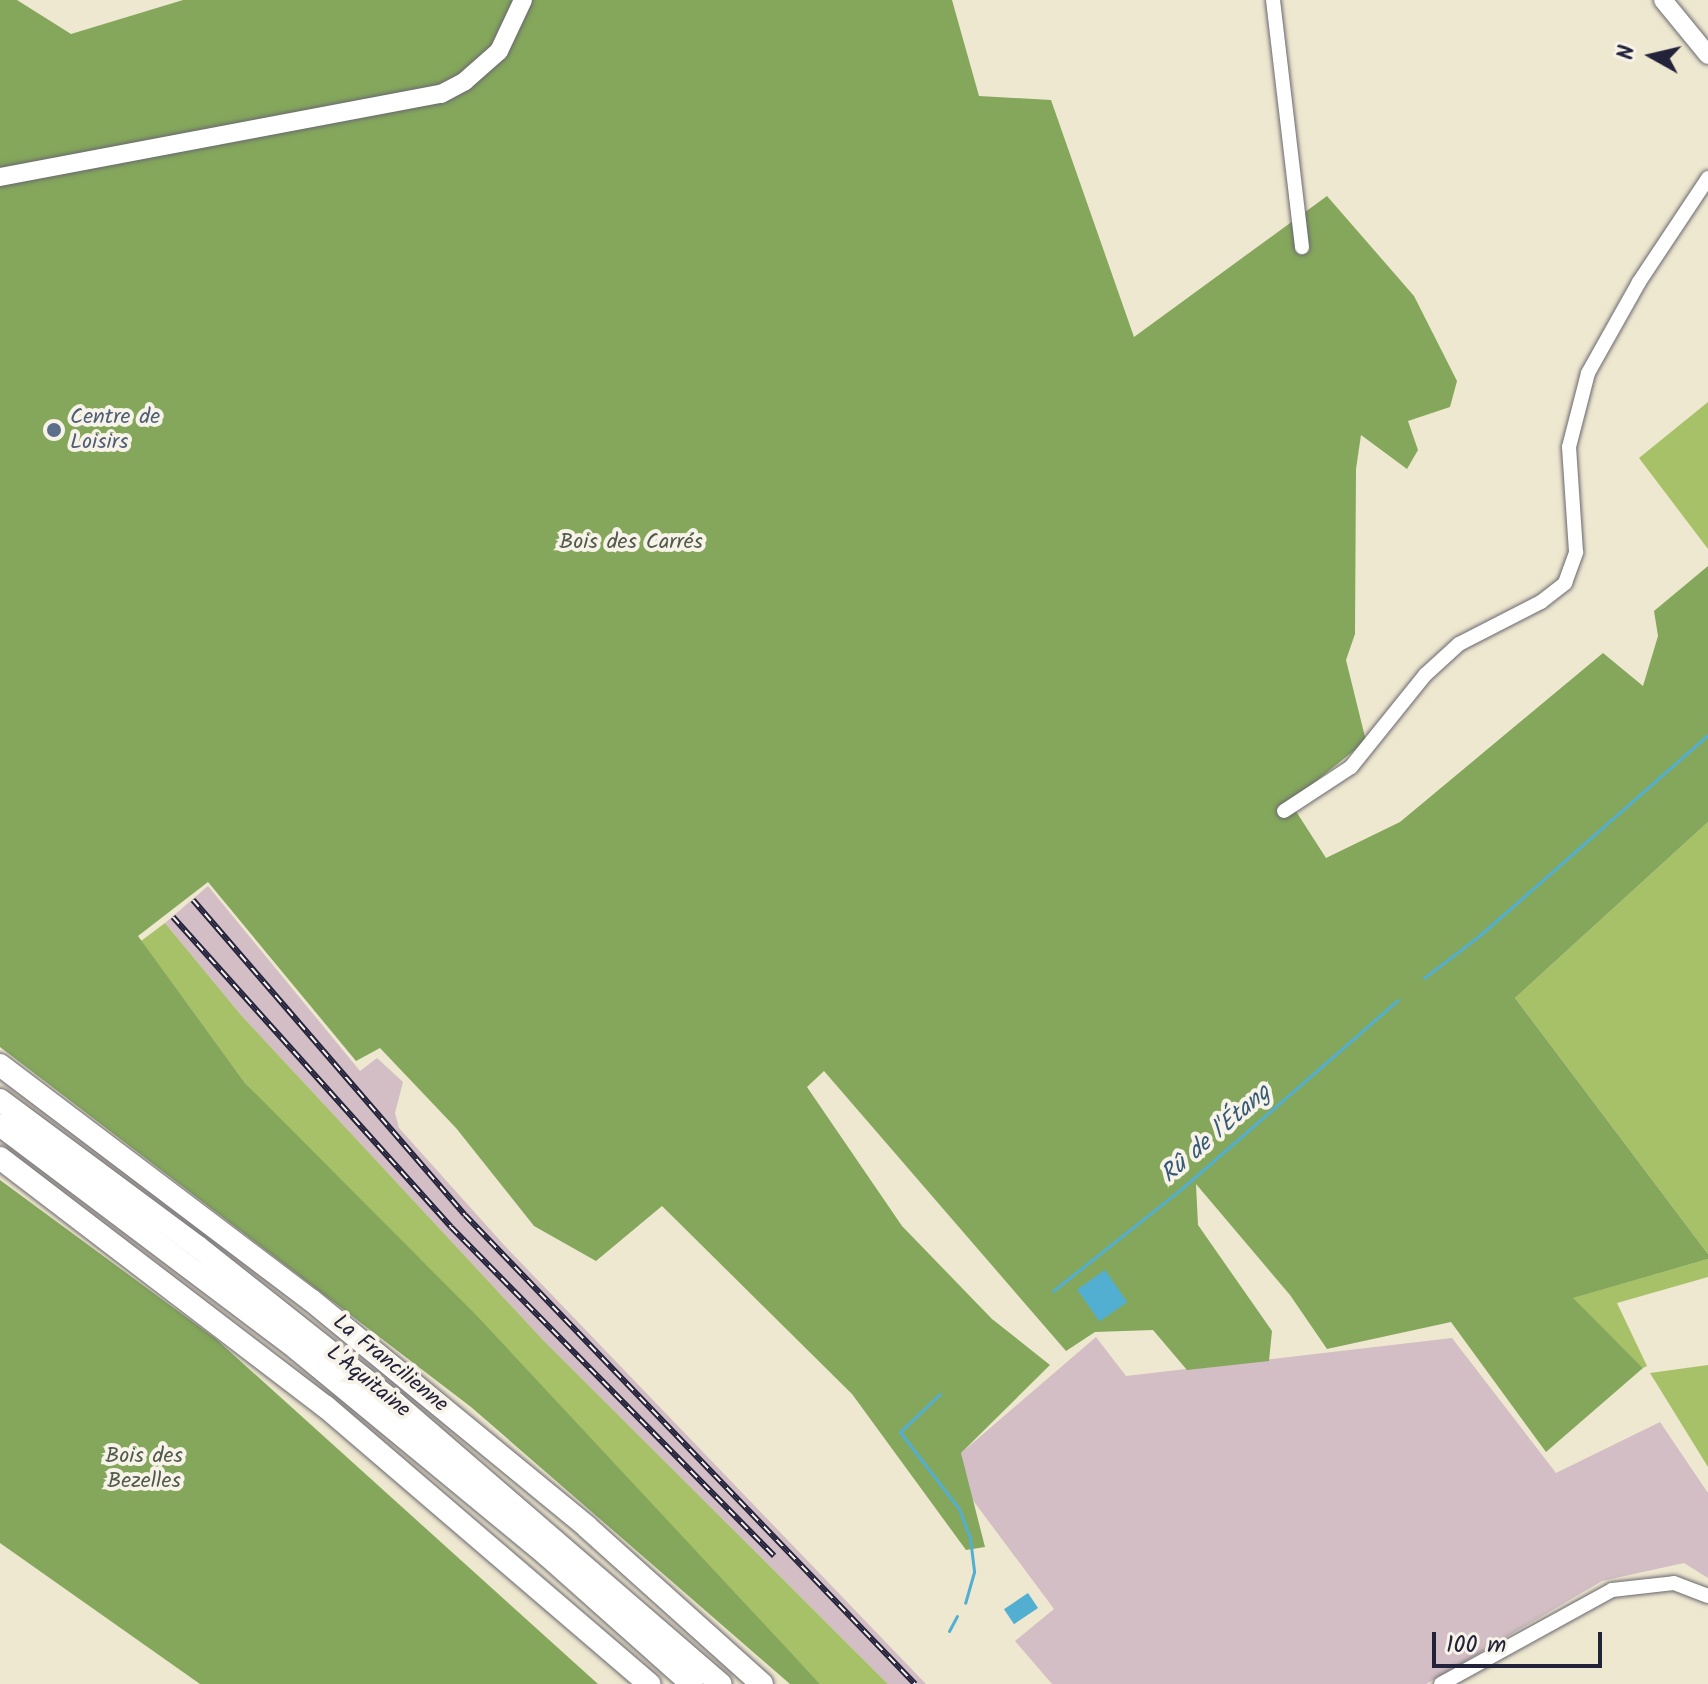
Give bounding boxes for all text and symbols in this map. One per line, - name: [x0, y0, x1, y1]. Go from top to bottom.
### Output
- north arrow: [1612, 16, 1692, 96]
- text: N: [1609, 43, 1646, 62]
- place label: Centre de Loisirs: [70, 404, 160, 456]
- marker: Centre de Loisirs: [45, 421, 63, 439]
- park label: Bois des Carrés: [559, 530, 703, 556]
- water label: Rû de l'Étang: [1155, 1079, 1277, 1189]
- street label: La Francilienne: [327, 1309, 453, 1419]
- street label: L'Aquitaine: [321, 1340, 415, 1424]
- park label: Bois des Bezelles: [105, 1443, 183, 1494]
- scale bar: [1436, 1616, 1606, 1666]
- text: 100 m: [1446, 1626, 1506, 1665]

